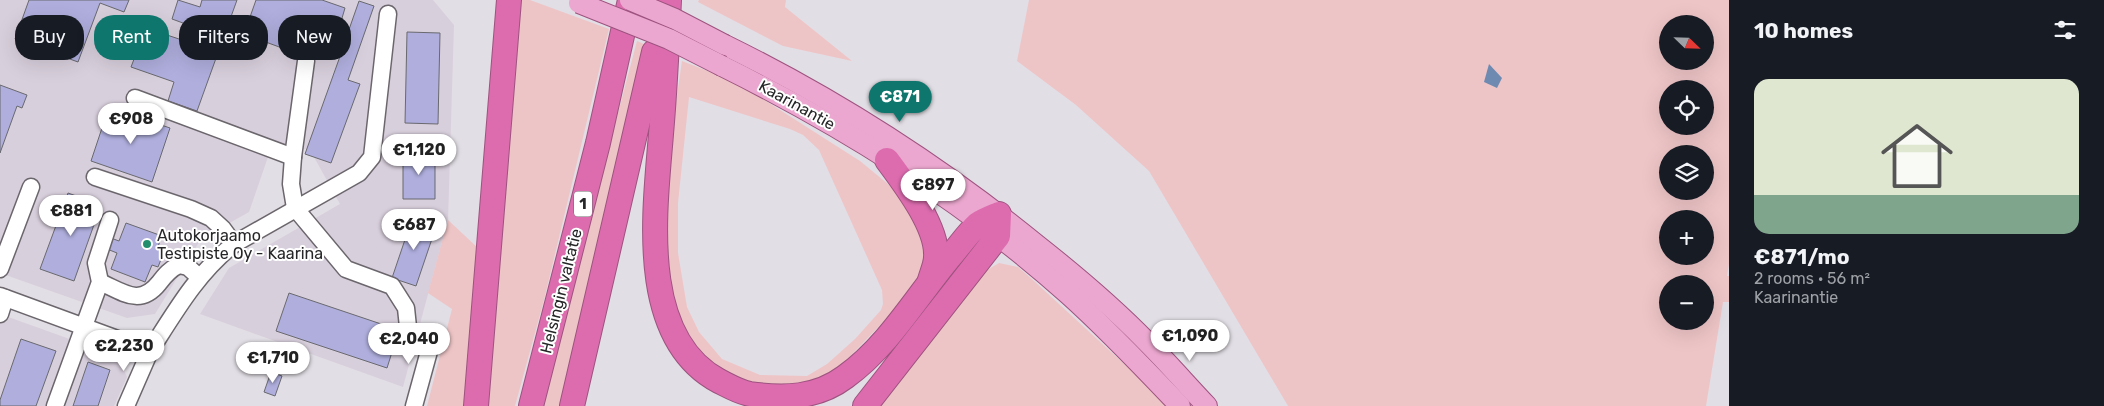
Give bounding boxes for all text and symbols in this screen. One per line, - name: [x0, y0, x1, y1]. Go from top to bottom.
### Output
- chip: Buy: [15, 15, 84, 60]
- chip: Rent: [94, 15, 169, 60]
- chip: Filters: [179, 15, 268, 60]
- chip: New: [278, 15, 351, 60]
- north arrow: [1659, 15, 1714, 70]
- map controls: [1659, 15, 1714, 330]
- icon: filters: [2051, 16, 2079, 44]
- text: 10 homes: [1754, 18, 1853, 43]
- street label: Kaarinantie: [756, 76, 839, 134]
- pin: €871: [870, 80, 930, 123]
- button: locate: [1659, 80, 1714, 135]
- text: €871: [880, 87, 920, 106]
- pin: €908: [101, 102, 161, 145]
- text: €908: [109, 109, 153, 128]
- icon: home: [1872, 111, 1962, 201]
- pin: €1,120: [378, 134, 460, 176]
- text: €1,120: [392, 140, 446, 159]
- button: layers: [1659, 145, 1714, 200]
- pin: €897: [903, 168, 963, 211]
- text: €897: [912, 175, 954, 194]
- road number: 1: [574, 192, 592, 216]
- pin: €881: [41, 194, 101, 237]
- text: €881: [50, 201, 92, 220]
- pin: €687: [384, 208, 444, 251]
- button: +: [1659, 210, 1714, 265]
- text: €687: [393, 215, 435, 234]
- place label: Autokorjaamo Testipiste Oy - Kaarina: [157, 226, 323, 263]
- street label: Helsingin valtatie: [536, 227, 586, 355]
- marker: Autokorjaamo Testipiste Oy - Kaarina: [141, 238, 153, 250]
- text: €871/mo: [1754, 244, 1850, 269]
- text: 2 rooms · 56 m²: [1754, 269, 1870, 288]
- button: −: [1659, 275, 1714, 330]
- text: Kaarinantie: [1754, 288, 1838, 307]
- pin: €1,090: [1149, 320, 1231, 362]
- pin: €2,040: [368, 322, 450, 365]
- text: €1,090: [1162, 326, 1218, 345]
- text: €2,040: [379, 329, 439, 348]
- pin: €2,230: [83, 330, 165, 372]
- text: €2,230: [94, 336, 154, 355]
- pin: €1,710: [232, 342, 314, 384]
- text: €1,710: [247, 348, 299, 367]

